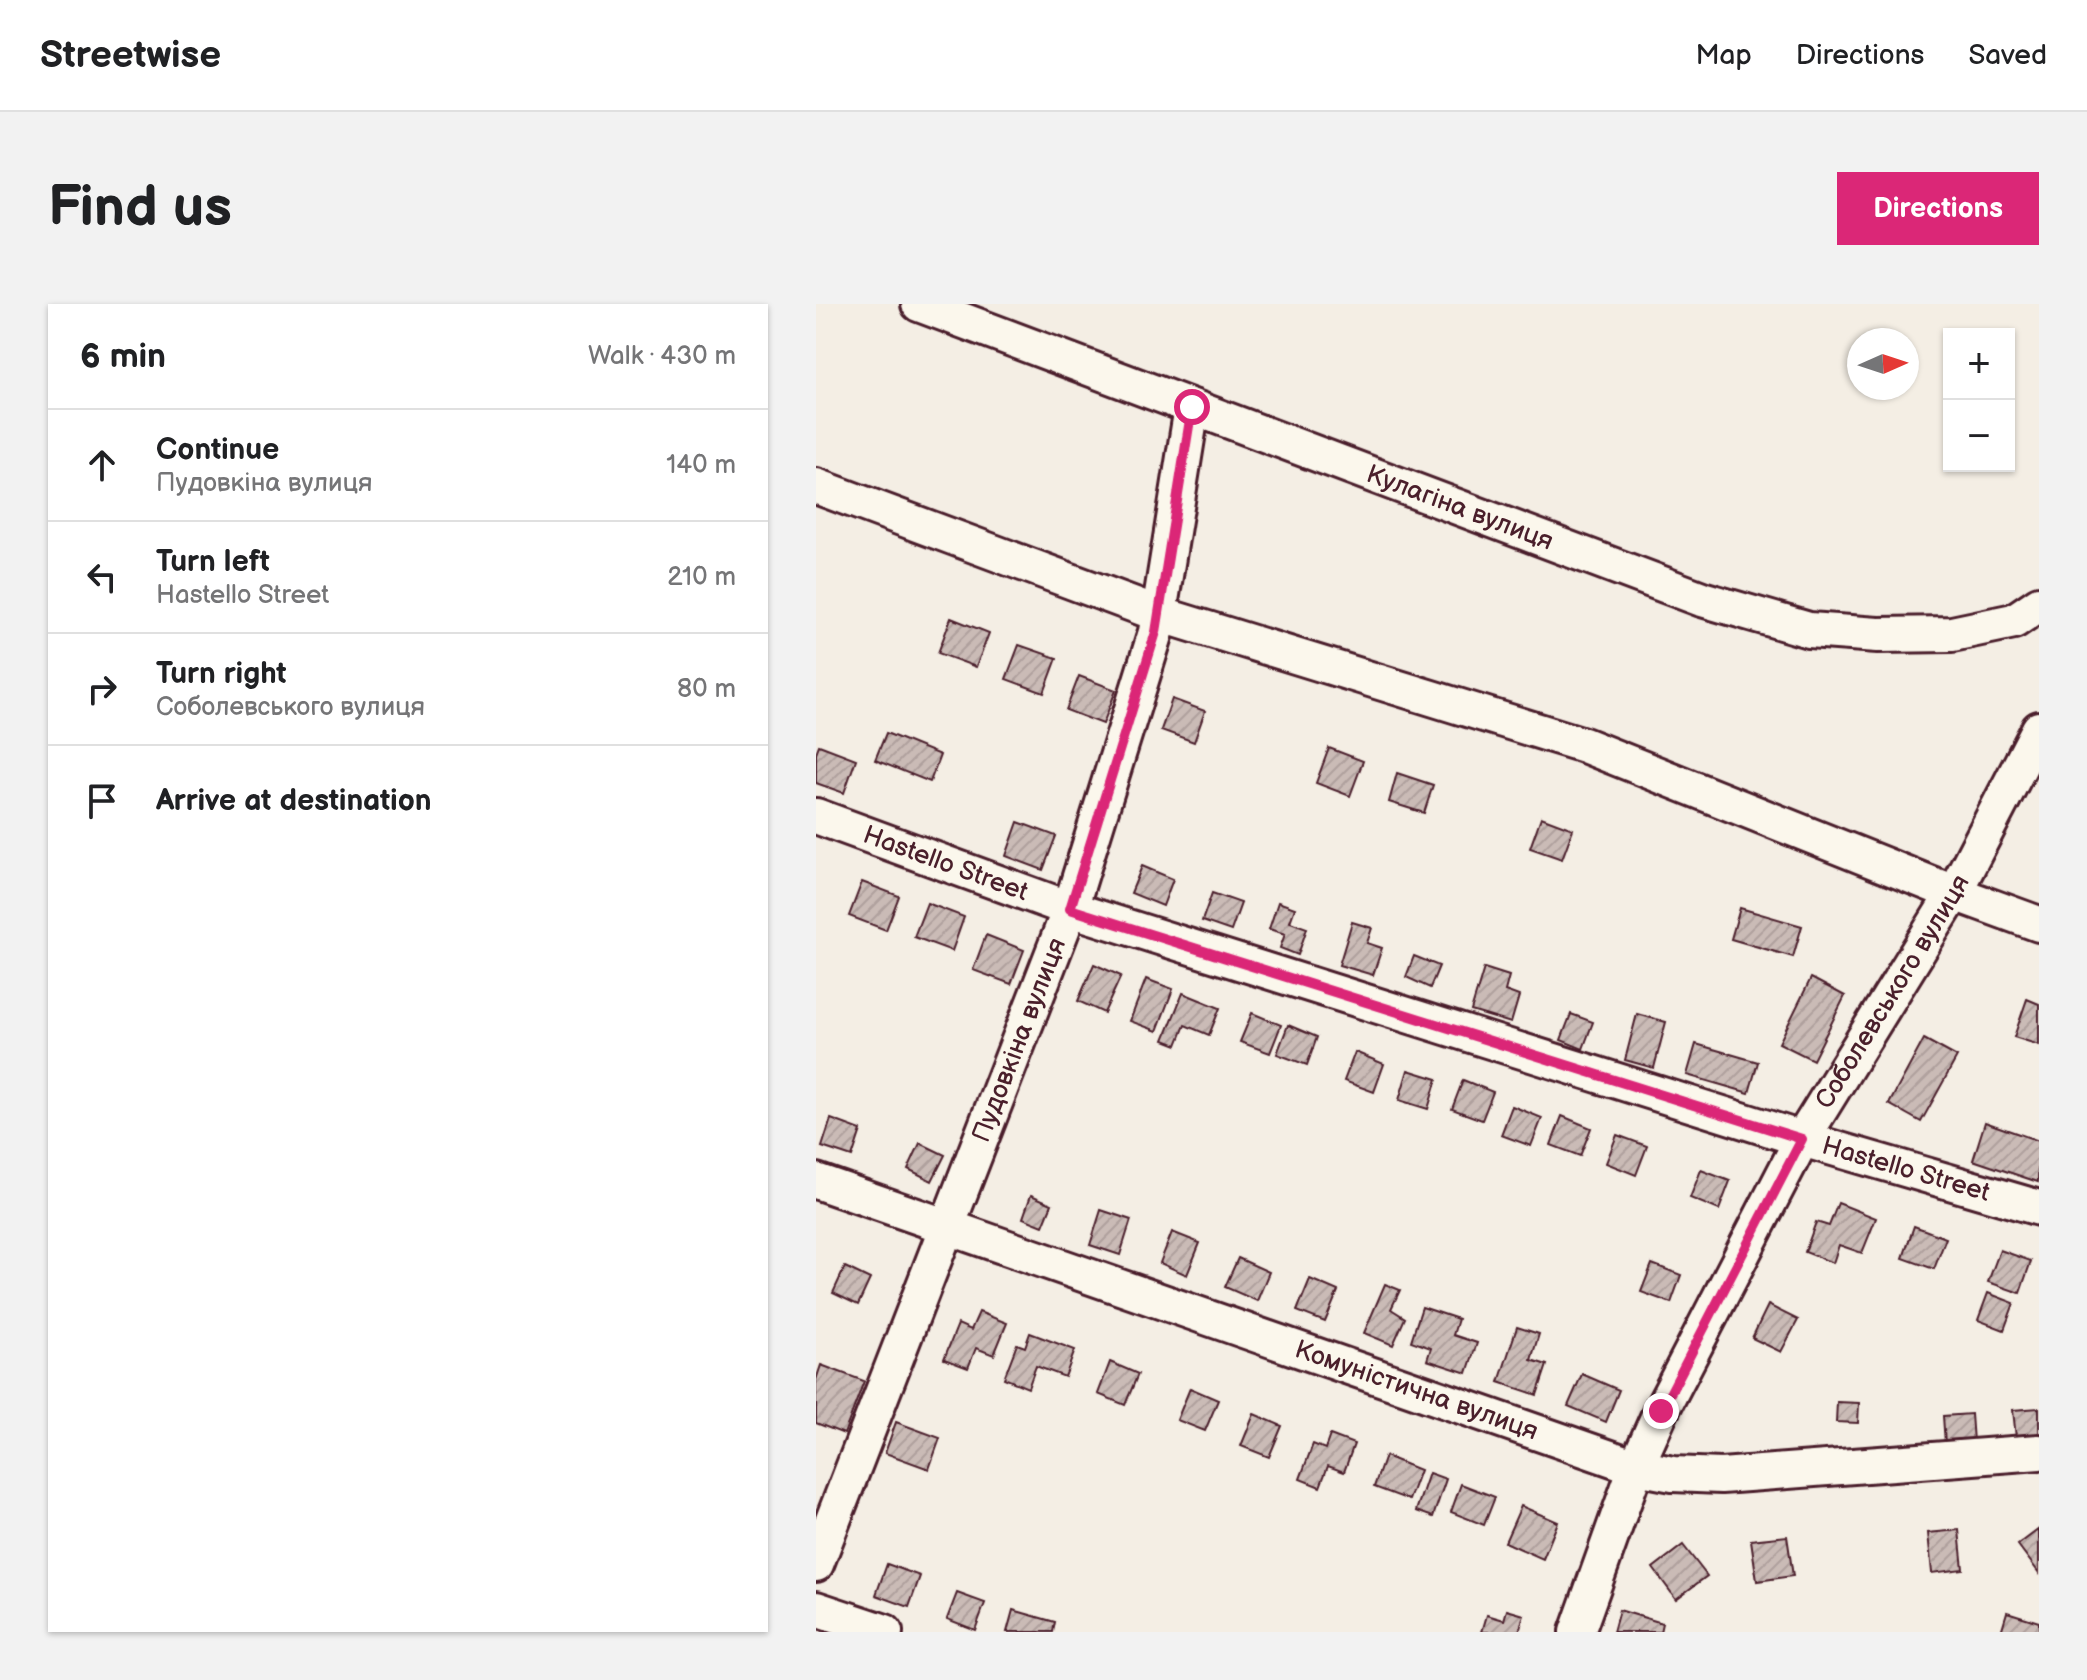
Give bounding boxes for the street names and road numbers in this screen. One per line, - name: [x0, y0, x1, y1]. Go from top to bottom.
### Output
- street label: Кулагіна вулиця: [1362, 458, 1558, 557]
- street label: Hastello Street: [859, 819, 1032, 908]
- street label: Соболевського вулиця: [1809, 870, 1976, 1114]
- street label: Пудовкіна вулиця: [966, 933, 1073, 1147]
- street label: Hastello Street: [1818, 1130, 1993, 1208]
- street label: Комуністична вулиця: [1291, 1334, 1542, 1447]

